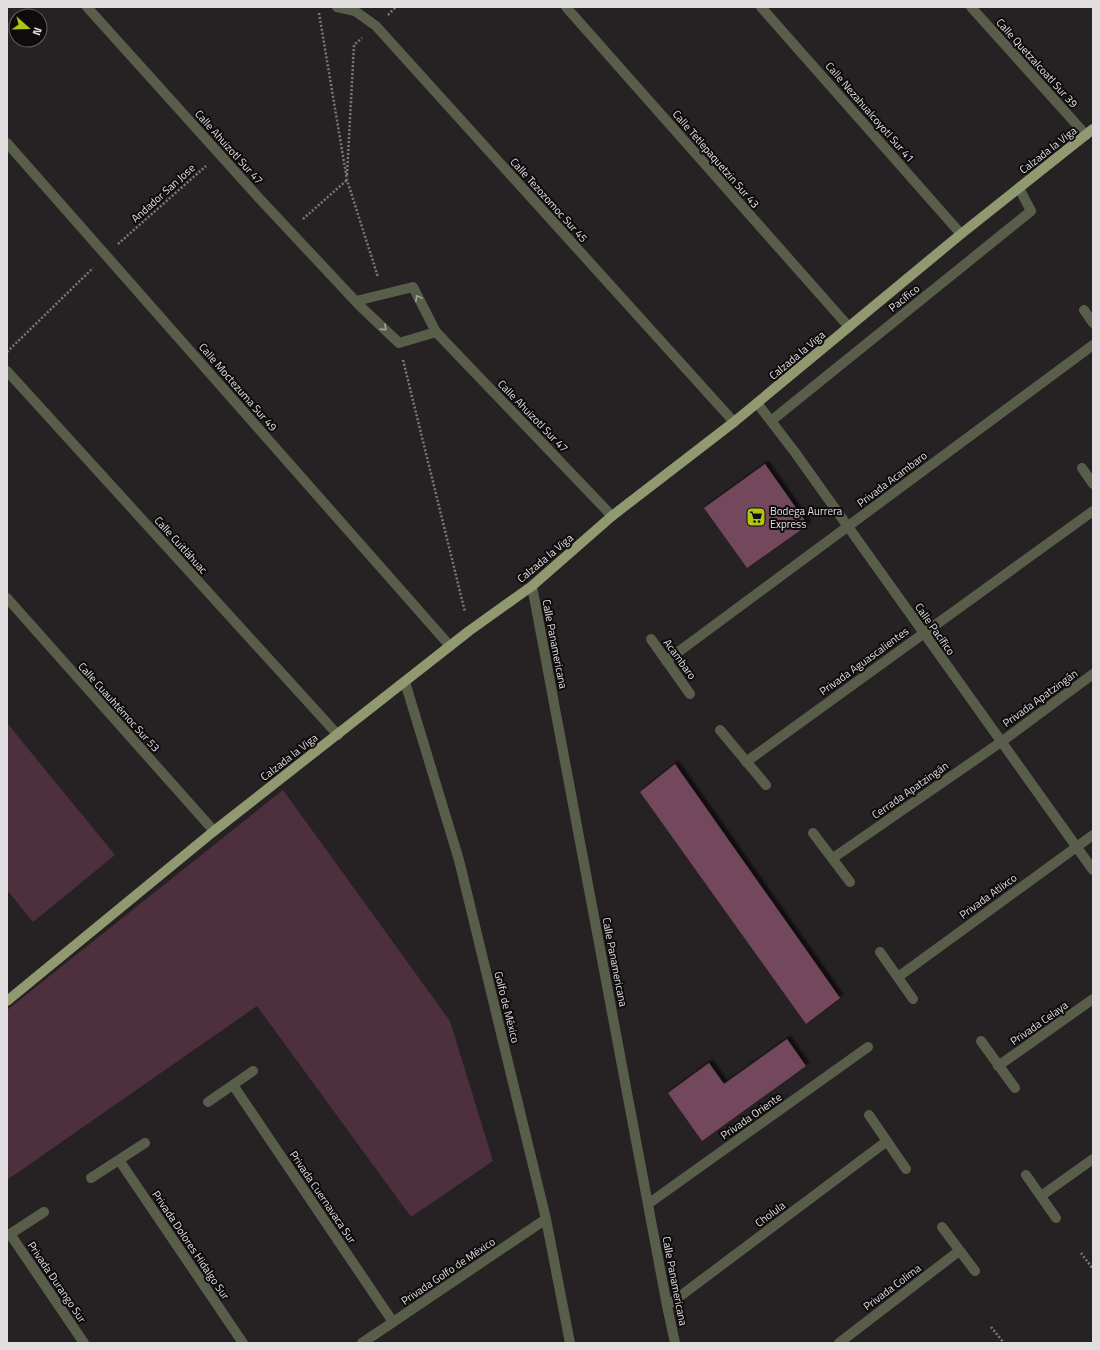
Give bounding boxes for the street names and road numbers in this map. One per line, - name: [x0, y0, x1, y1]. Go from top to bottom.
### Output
- street label: Calle Quetzalcoatl Sur 39: [992, 15, 1082, 111]
- street label: Calle Nezahualcoyotl Sur 41: [822, 58, 918, 166]
- street label: Calle Ahuizotl Sur 47: [191, 106, 267, 188]
- street label: Calle Tetlepaquetzin Sur 43: [669, 106, 763, 212]
- street label: Calzada la Viga: [1016, 122, 1080, 177]
- street label: Calle Tezozomoc Sur 45: [507, 154, 591, 246]
- street label: Andador San Jose: [128, 160, 199, 226]
- street label: Pacífico: [885, 280, 923, 315]
- street label: Calzada la Viga: [766, 326, 829, 383]
- street label: Calle Moctezuma Sur 49: [195, 339, 281, 435]
- street label: Calle Ahuizotl Sur 47: [494, 376, 572, 456]
- street label: Privada Acambaro: [854, 447, 931, 511]
- street label: Calle Cuitláhuac: [151, 513, 211, 577]
- street label: Calzada la Viga: [514, 529, 577, 586]
- street label: Calle Panamericana: [538, 598, 572, 690]
- street label: Calle Pacífico: [911, 600, 959, 658]
- street label: Privada Aguascalientes: [816, 623, 912, 699]
- street label: Acambaro: [660, 635, 700, 683]
- street label: Calle Cuauhtémoc Sur 53: [74, 659, 164, 755]
- street label: Privada Apatzingán: [999, 665, 1081, 731]
- street label: Calzada la Viga: [257, 729, 321, 784]
- street label: Cerrada Apatzingán: [868, 757, 952, 822]
- street label: Privada Atlixco: [956, 869, 1020, 922]
- street label: Calle Panamericana: [598, 916, 632, 1008]
- street label: Golfo de México: [490, 969, 524, 1045]
- street label: Privada Celaya: [1007, 997, 1072, 1049]
- street label: Privada Oriente: [717, 1089, 785, 1143]
- street label: Privada Cuernavaca Sur: [286, 1147, 360, 1247]
- street label: Privada Dolores Hidalgo Sur: [148, 1187, 234, 1303]
- street label: Cholula: [752, 1197, 789, 1231]
- street label: Privada Golfo de México: [398, 1233, 498, 1309]
- street label: Calle Panamericana: [658, 1235, 692, 1327]
- street label: Privada Durango Sur: [24, 1238, 90, 1326]
- street label: Privada Colima: [860, 1260, 925, 1314]

